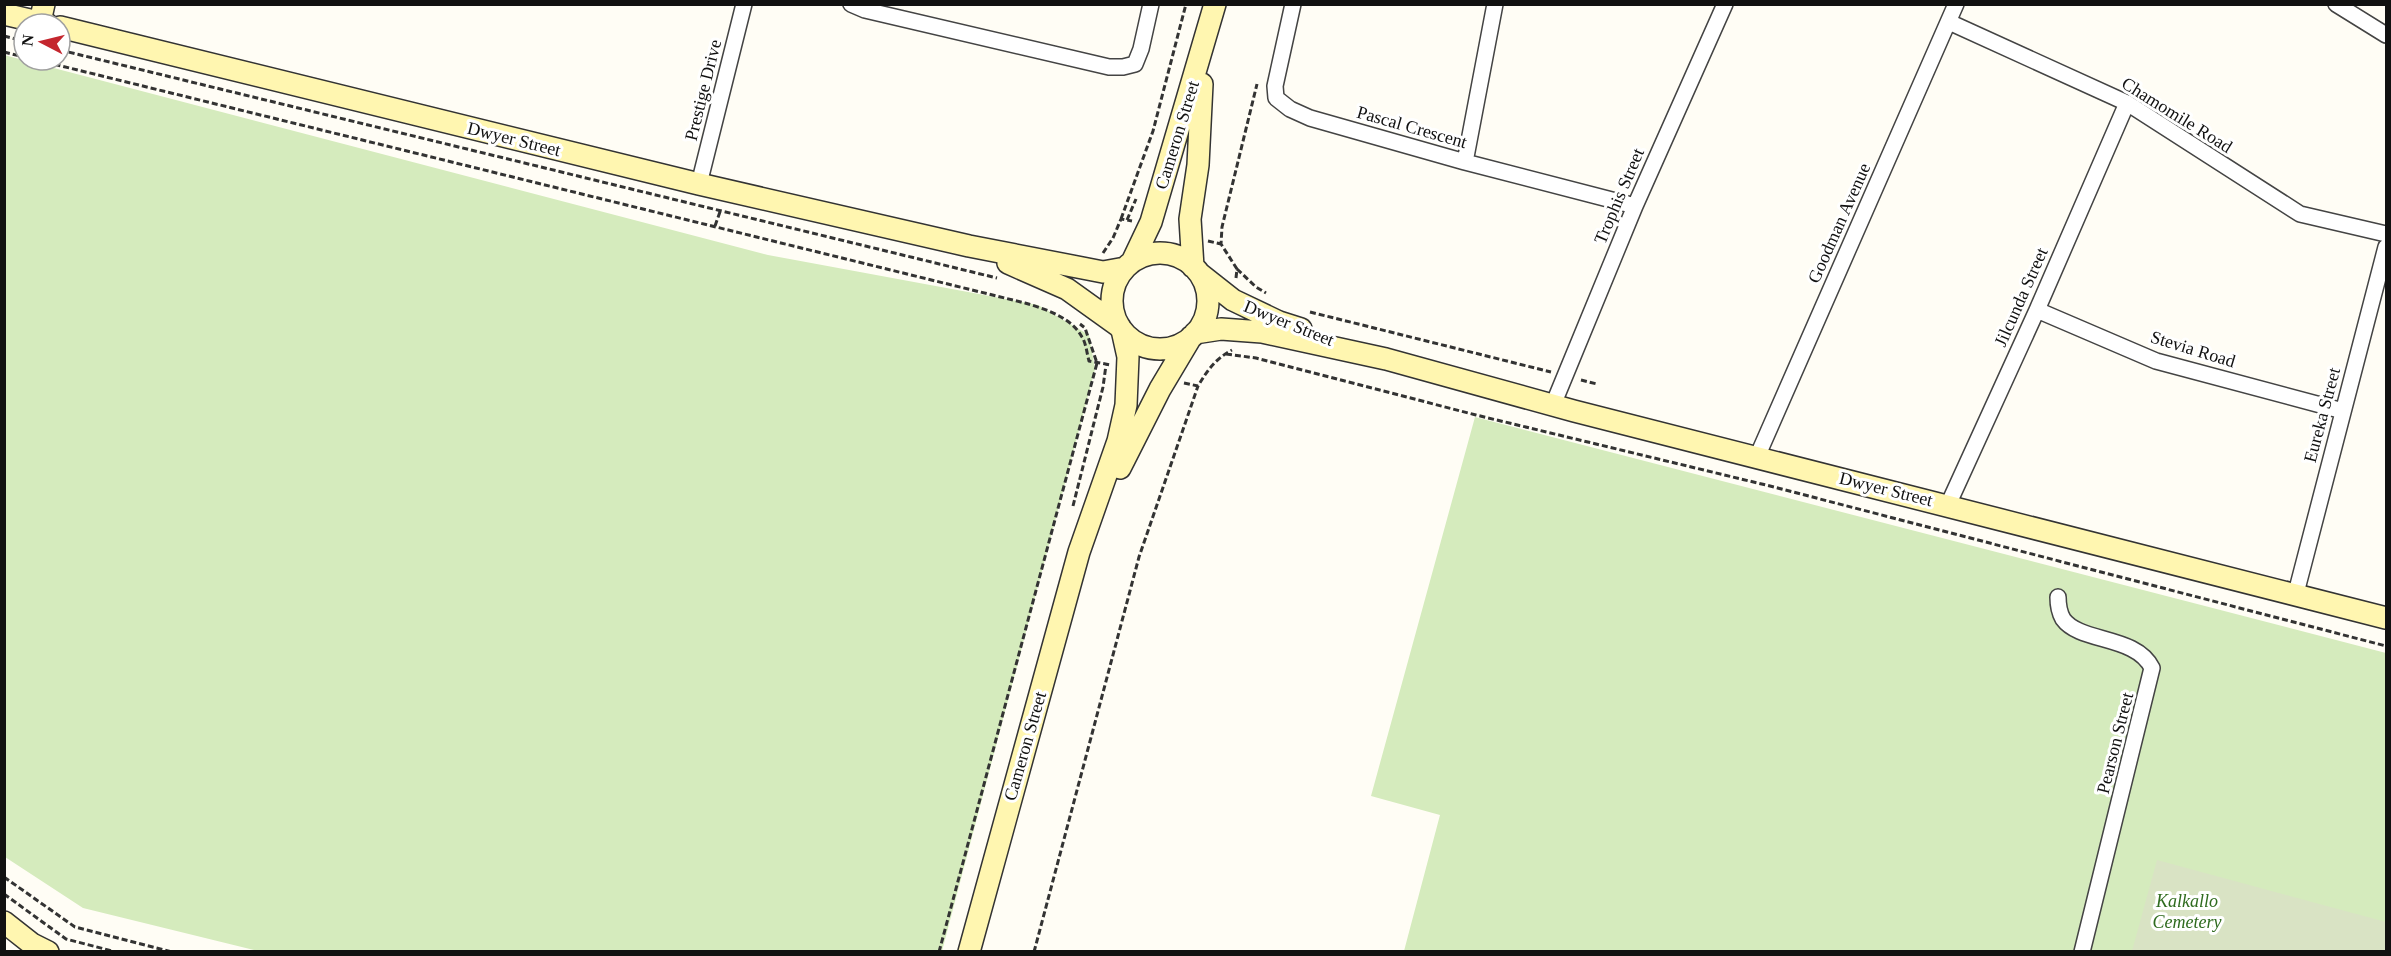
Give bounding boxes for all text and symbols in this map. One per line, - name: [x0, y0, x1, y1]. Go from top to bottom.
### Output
- north arrow: [12, 12, 72, 72]
- text: N: [18, 33, 37, 47]
- street label: Prestige Drive: [681, 37, 725, 143]
- street label: Chamomile Road: [2118, 73, 2236, 157]
- street label: Cameron Street: [1151, 78, 1203, 192]
- street label: Pascal Crescent: [1355, 102, 1469, 152]
- street label: Dwyer Street: [465, 118, 563, 160]
- street label: Trophis Street: [1590, 145, 1648, 247]
- street label: Goodman Avenue: [1804, 160, 1874, 286]
- street label: Jilcunda Street: [1990, 244, 2052, 350]
- street label: Dwyer Street: [1241, 296, 1337, 350]
- street label: Stevia Road: [2148, 327, 2238, 371]
- street label: Eureka Street: [2300, 365, 2344, 465]
- street label: Dwyer Street: [1837, 468, 1935, 510]
- street label: Cameron Street: [1000, 689, 1050, 803]
- street label: Pearson Street: [2093, 690, 2137, 796]
- park label: Kalkallo Cemetery: [2153, 891, 2221, 932]

